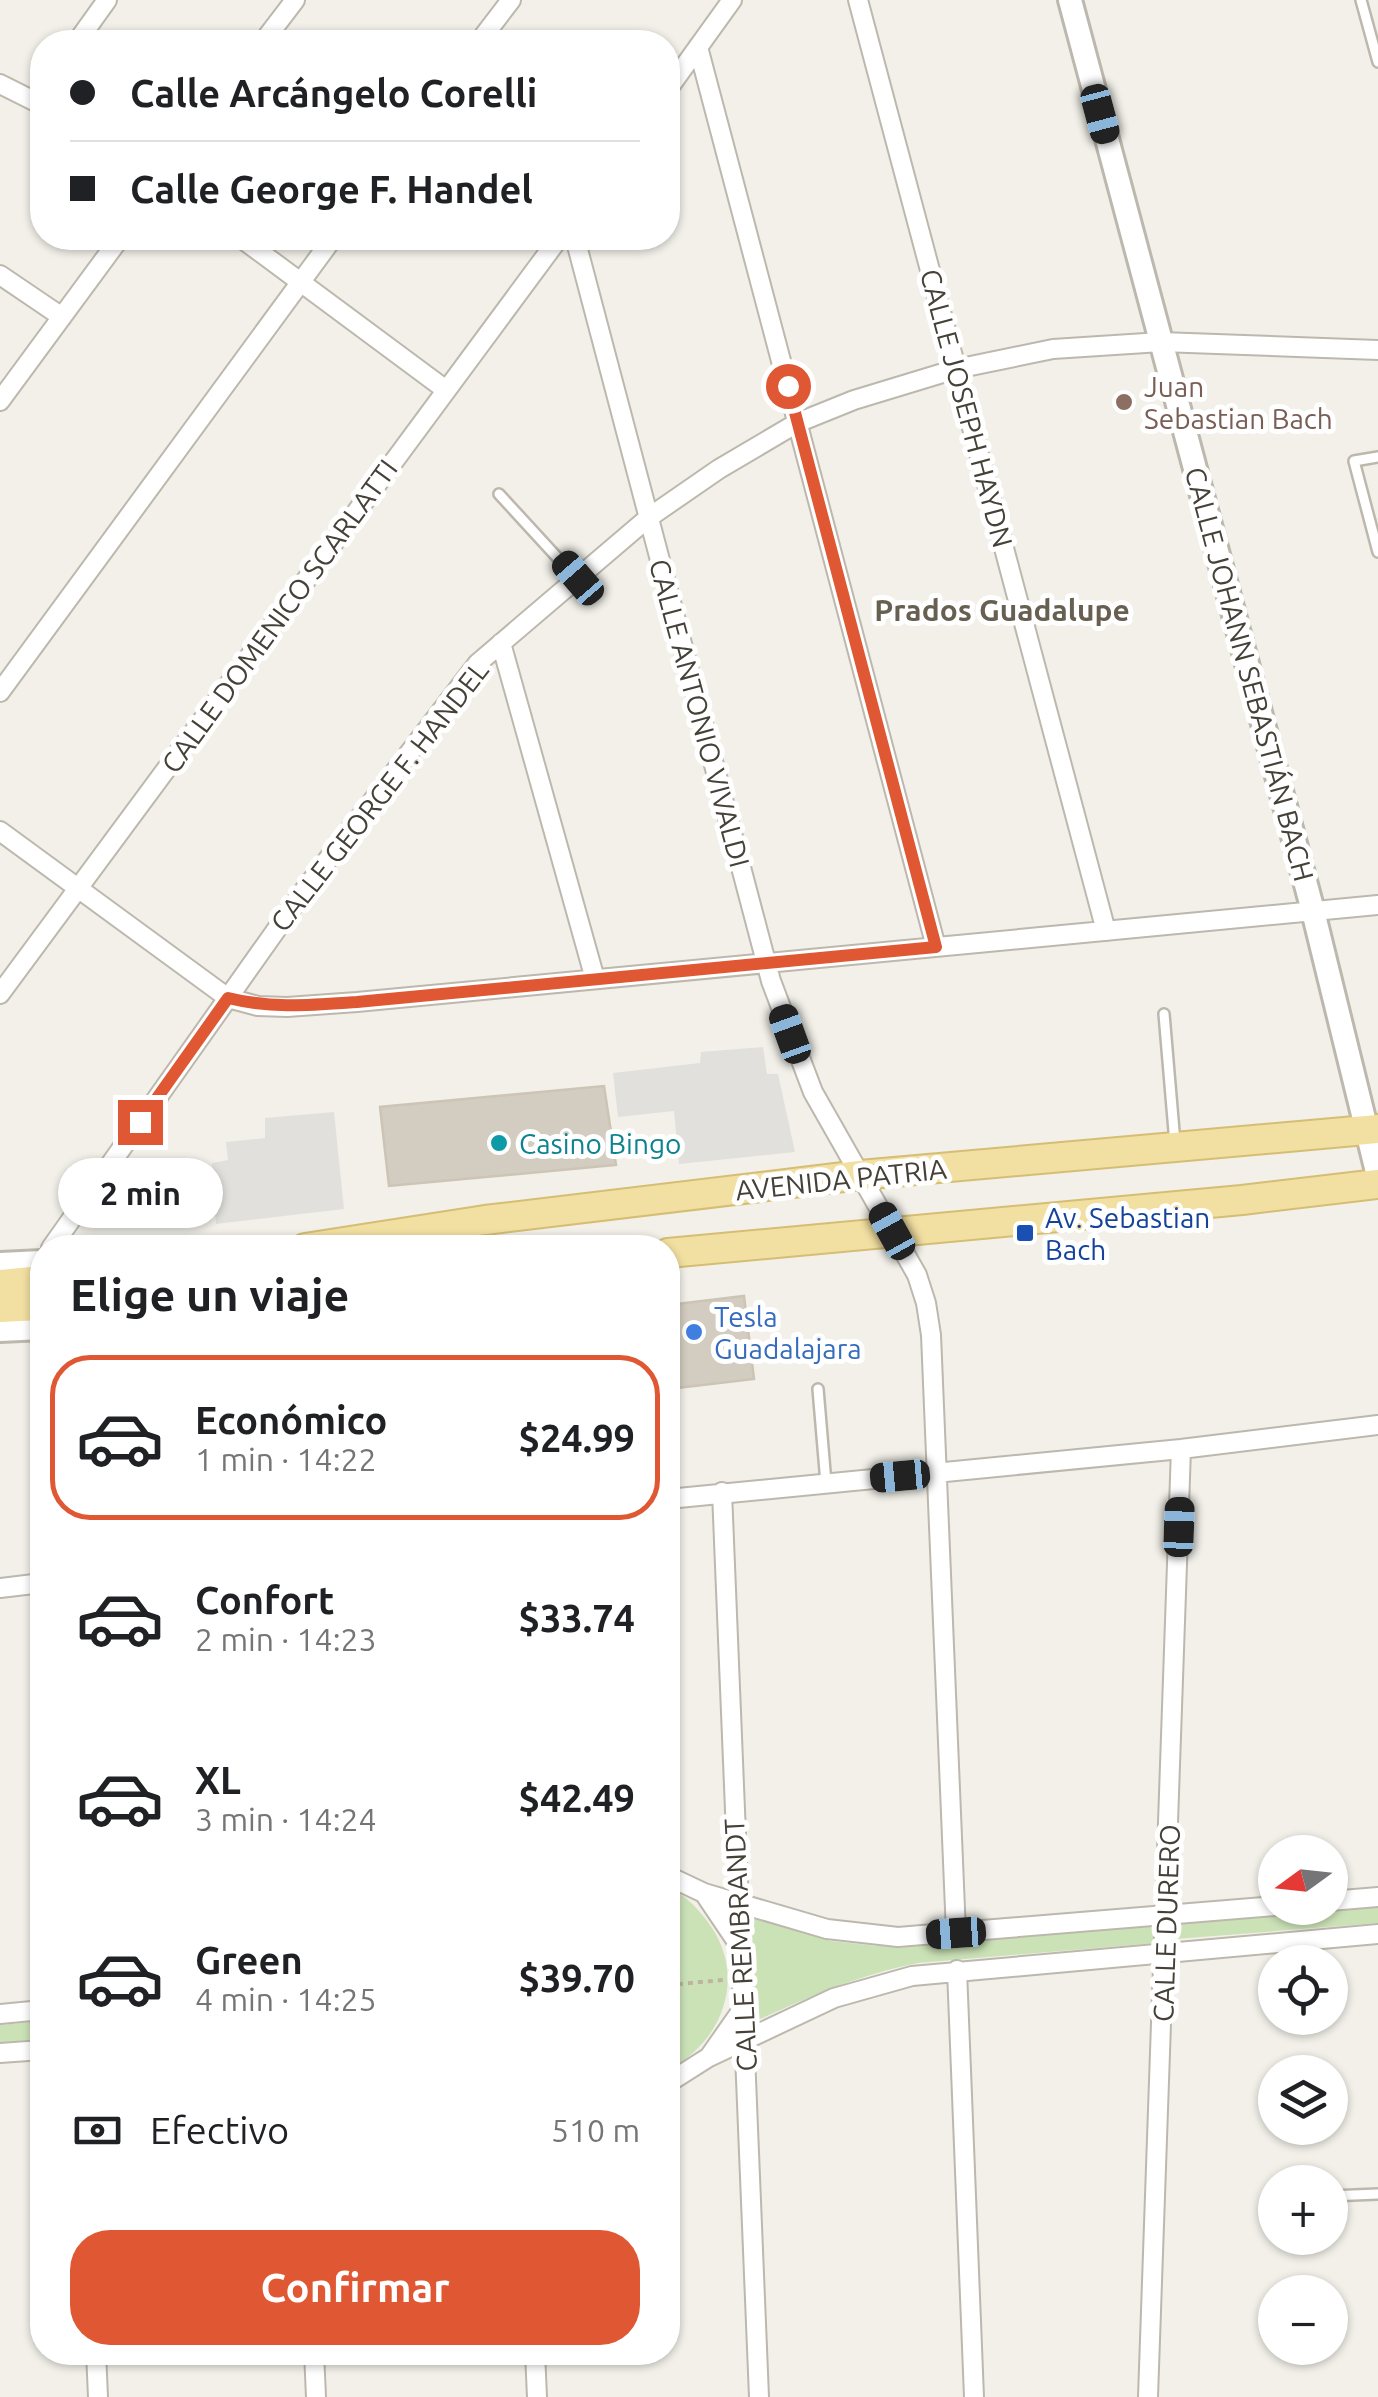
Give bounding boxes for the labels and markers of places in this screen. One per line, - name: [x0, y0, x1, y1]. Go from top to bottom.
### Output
- place label: Juan Sebastian Bach: [1144, 371, 1333, 434]
- marker: Juan Sebastian Bach: [1113, 391, 1135, 413]
- place label: Casino Bingo: [519, 1128, 681, 1159]
- marker: Casino Bingo: [488, 1132, 510, 1154]
- place label: Av. Sebastian Bach: [1045, 1202, 1210, 1265]
- marker: Av. Sebastian Bach: [1014, 1222, 1036, 1244]
- place label: Tesla Guadalajara: [714, 1301, 862, 1364]
- marker: Tesla Guadalajara: [683, 1321, 705, 1343]

